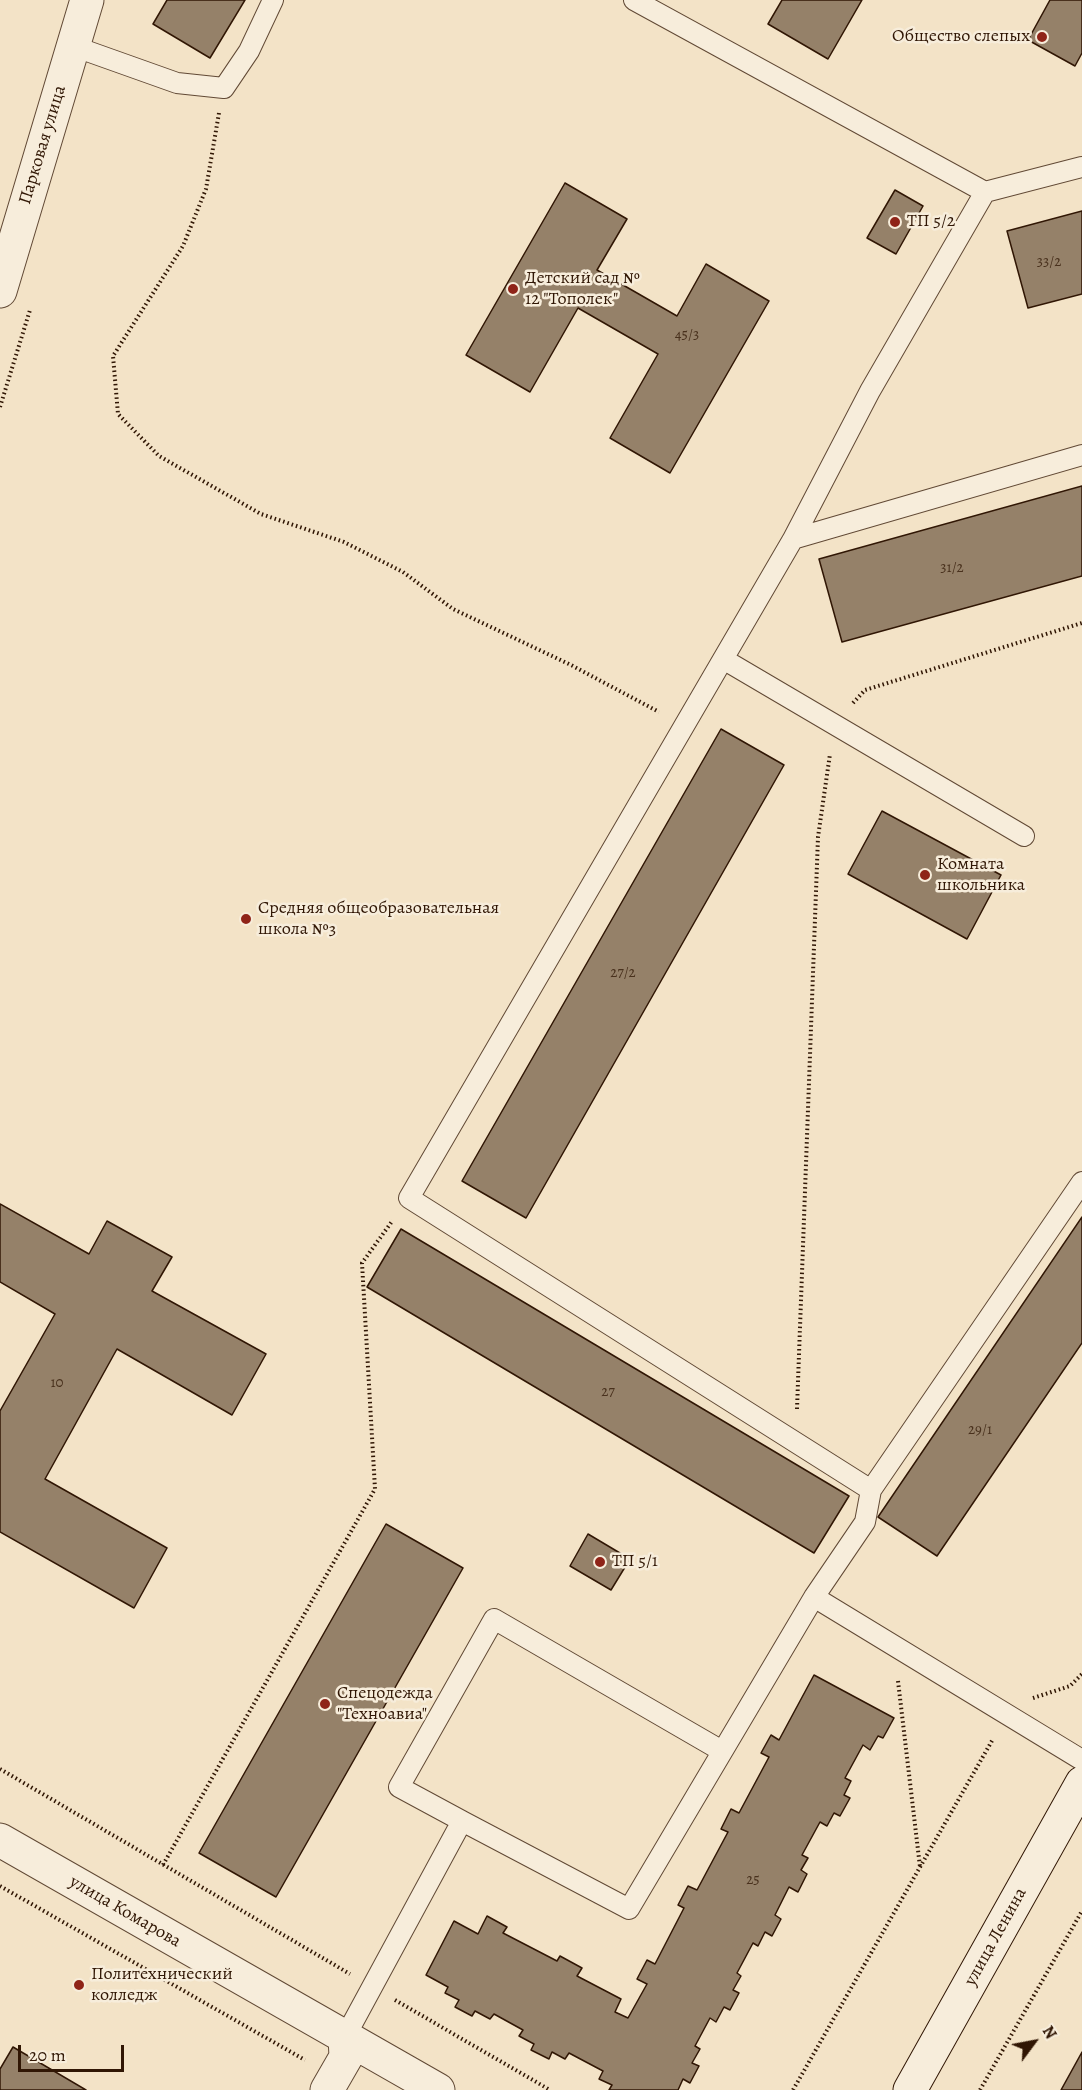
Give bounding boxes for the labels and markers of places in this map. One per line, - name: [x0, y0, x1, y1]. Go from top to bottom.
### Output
- place label: Общество слепых: [892, 26, 1030, 48]
- marker: Общество слепых: [1035, 30, 1049, 44]
- place label: ТП 5/2: [907, 211, 955, 233]
- marker: ТП 5/2: [888, 215, 902, 229]
- place label: Детский сад № 12 "Тополек": [525, 268, 640, 310]
- marker: Детский сад № 12 "Тополек": [506, 282, 520, 296]
- place label: Комната школьника: [937, 854, 1025, 896]
- marker: Комната школьника: [918, 868, 932, 882]
- place label: Средняя общеобразовательная школа №3: [258, 898, 499, 940]
- marker: Средняя общеобразовательная школа №3: [239, 912, 253, 926]
- place label: ТП 5/1: [612, 1551, 658, 1573]
- marker: ТП 5/1: [593, 1555, 607, 1569]
- place label: Спецодежда "Техноавиа": [337, 1683, 433, 1726]
- marker: Спецодежда "Техноавиа": [318, 1697, 332, 1711]
- place label: Политехнический колледж: [91, 1964, 233, 2006]
- marker: Политехнический колледж: [72, 1978, 86, 1992]

